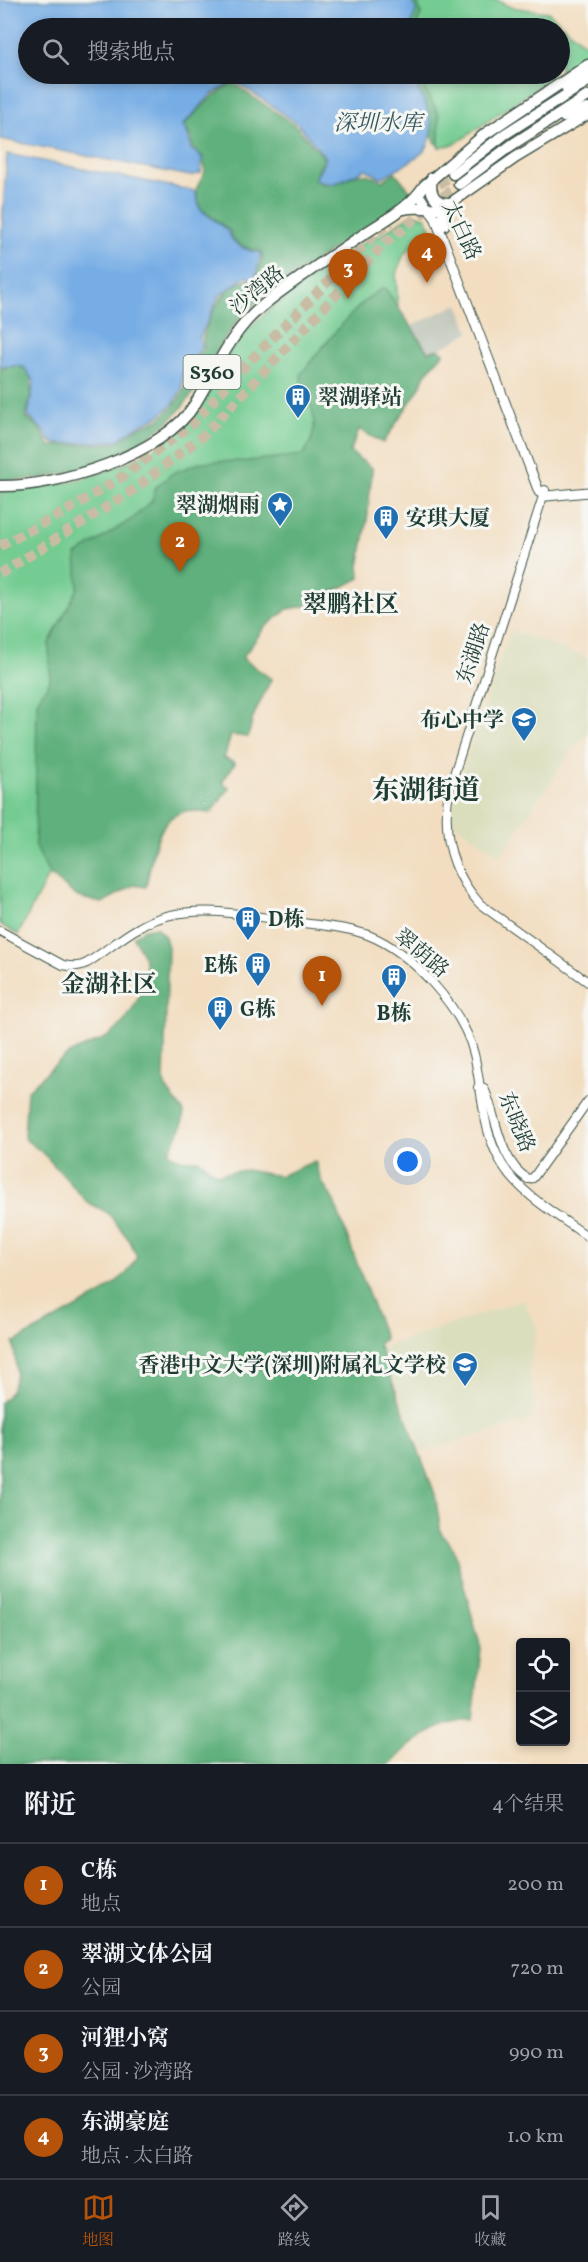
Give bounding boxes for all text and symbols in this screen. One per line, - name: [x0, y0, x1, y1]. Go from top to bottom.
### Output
- search box: [18, 18, 570, 84]
- icon: search: [39, 35, 72, 68]
- text: 搜索地点: [87, 38, 175, 69]
- water label: 深圳水库: [334, 109, 426, 140]
- street label: 太白路: [434, 196, 487, 265]
- pin: 4: [408, 234, 446, 283]
- pin: 3: [328, 250, 368, 299]
- street label: 沙湾路: [225, 260, 291, 323]
- road number: S360: [184, 355, 240, 389]
- building icon: 翠湖驿站: [283, 382, 313, 420]
- place label: 翠湖驿站: [318, 384, 402, 413]
- place icon: 翠湖烟雨: [265, 490, 295, 528]
- place label: 翠湖烟雨: [176, 492, 260, 521]
- building icon: 安琪大厦: [371, 503, 401, 541]
- place label: 安琪大厦: [406, 505, 490, 534]
- pin: 2: [160, 522, 200, 572]
- district label: 翠鹏社区: [303, 589, 399, 623]
- street label: 东湖路: [451, 619, 498, 688]
- school or university icon: 布心中学: [509, 705, 539, 743]
- place label: 布心中学: [420, 707, 504, 736]
- district label: 东湖街道: [372, 773, 480, 811]
- building icon: D栋: [233, 904, 263, 942]
- place label: D栋: [268, 906, 304, 935]
- street label: 翠荫路: [388, 923, 454, 986]
- building icon: E栋: [243, 950, 273, 988]
- place label: E栋: [204, 952, 238, 981]
- pin: 1: [302, 956, 342, 1006]
- building icon: B栋: [379, 962, 409, 1000]
- district label: 金湖社区: [61, 969, 157, 1003]
- building icon: G栋: [205, 994, 235, 1032]
- place label: G栋: [240, 996, 276, 1025]
- place label: B栋: [376, 1000, 412, 1029]
- street label: 东晓路: [490, 1088, 541, 1157]
- your location: [393, 1147, 422, 1176]
- school or university icon: 香港中文大学(深圳)附属礼文学校: [450, 1350, 480, 1388]
- place label: 香港中文大学(深圳)附属礼文学校: [138, 1352, 446, 1381]
- map controls: [516, 1638, 570, 1746]
- button: locate: [516, 1638, 570, 1692]
- button: layers: [516, 1692, 570, 1746]
- text: 附近: [24, 1788, 76, 1824]
- text: 4个结果: [492, 1791, 564, 1819]
- text: C栋: [81, 1856, 117, 1887]
- text: 1: [39, 1871, 48, 1899]
- text: 200 m: [507, 1871, 564, 1899]
- text: 地点: [81, 1891, 121, 1919]
- text: 翠湖文体公园: [81, 1940, 213, 1971]
- text: 2: [38, 1955, 49, 1983]
- text: 720 m: [510, 1955, 564, 1983]
- text: 公园: [81, 1975, 121, 2003]
- text: 河狸小窝: [81, 2024, 169, 2055]
- text: 3: [38, 2039, 49, 2067]
- text: 990 m: [509, 2039, 564, 2067]
- text: 公园 · 沙湾路: [81, 2059, 193, 2087]
- text: 东湖豪庭: [81, 2108, 169, 2139]
- text: 4: [37, 2123, 50, 2151]
- text: 1.0 km: [507, 2123, 564, 2151]
- text: 地点 · 太白路: [81, 2143, 193, 2171]
- tab: 地图: [82, 2191, 115, 2252]
- tab: 路线: [278, 2191, 311, 2252]
- tab: 收藏: [474, 2191, 507, 2252]

